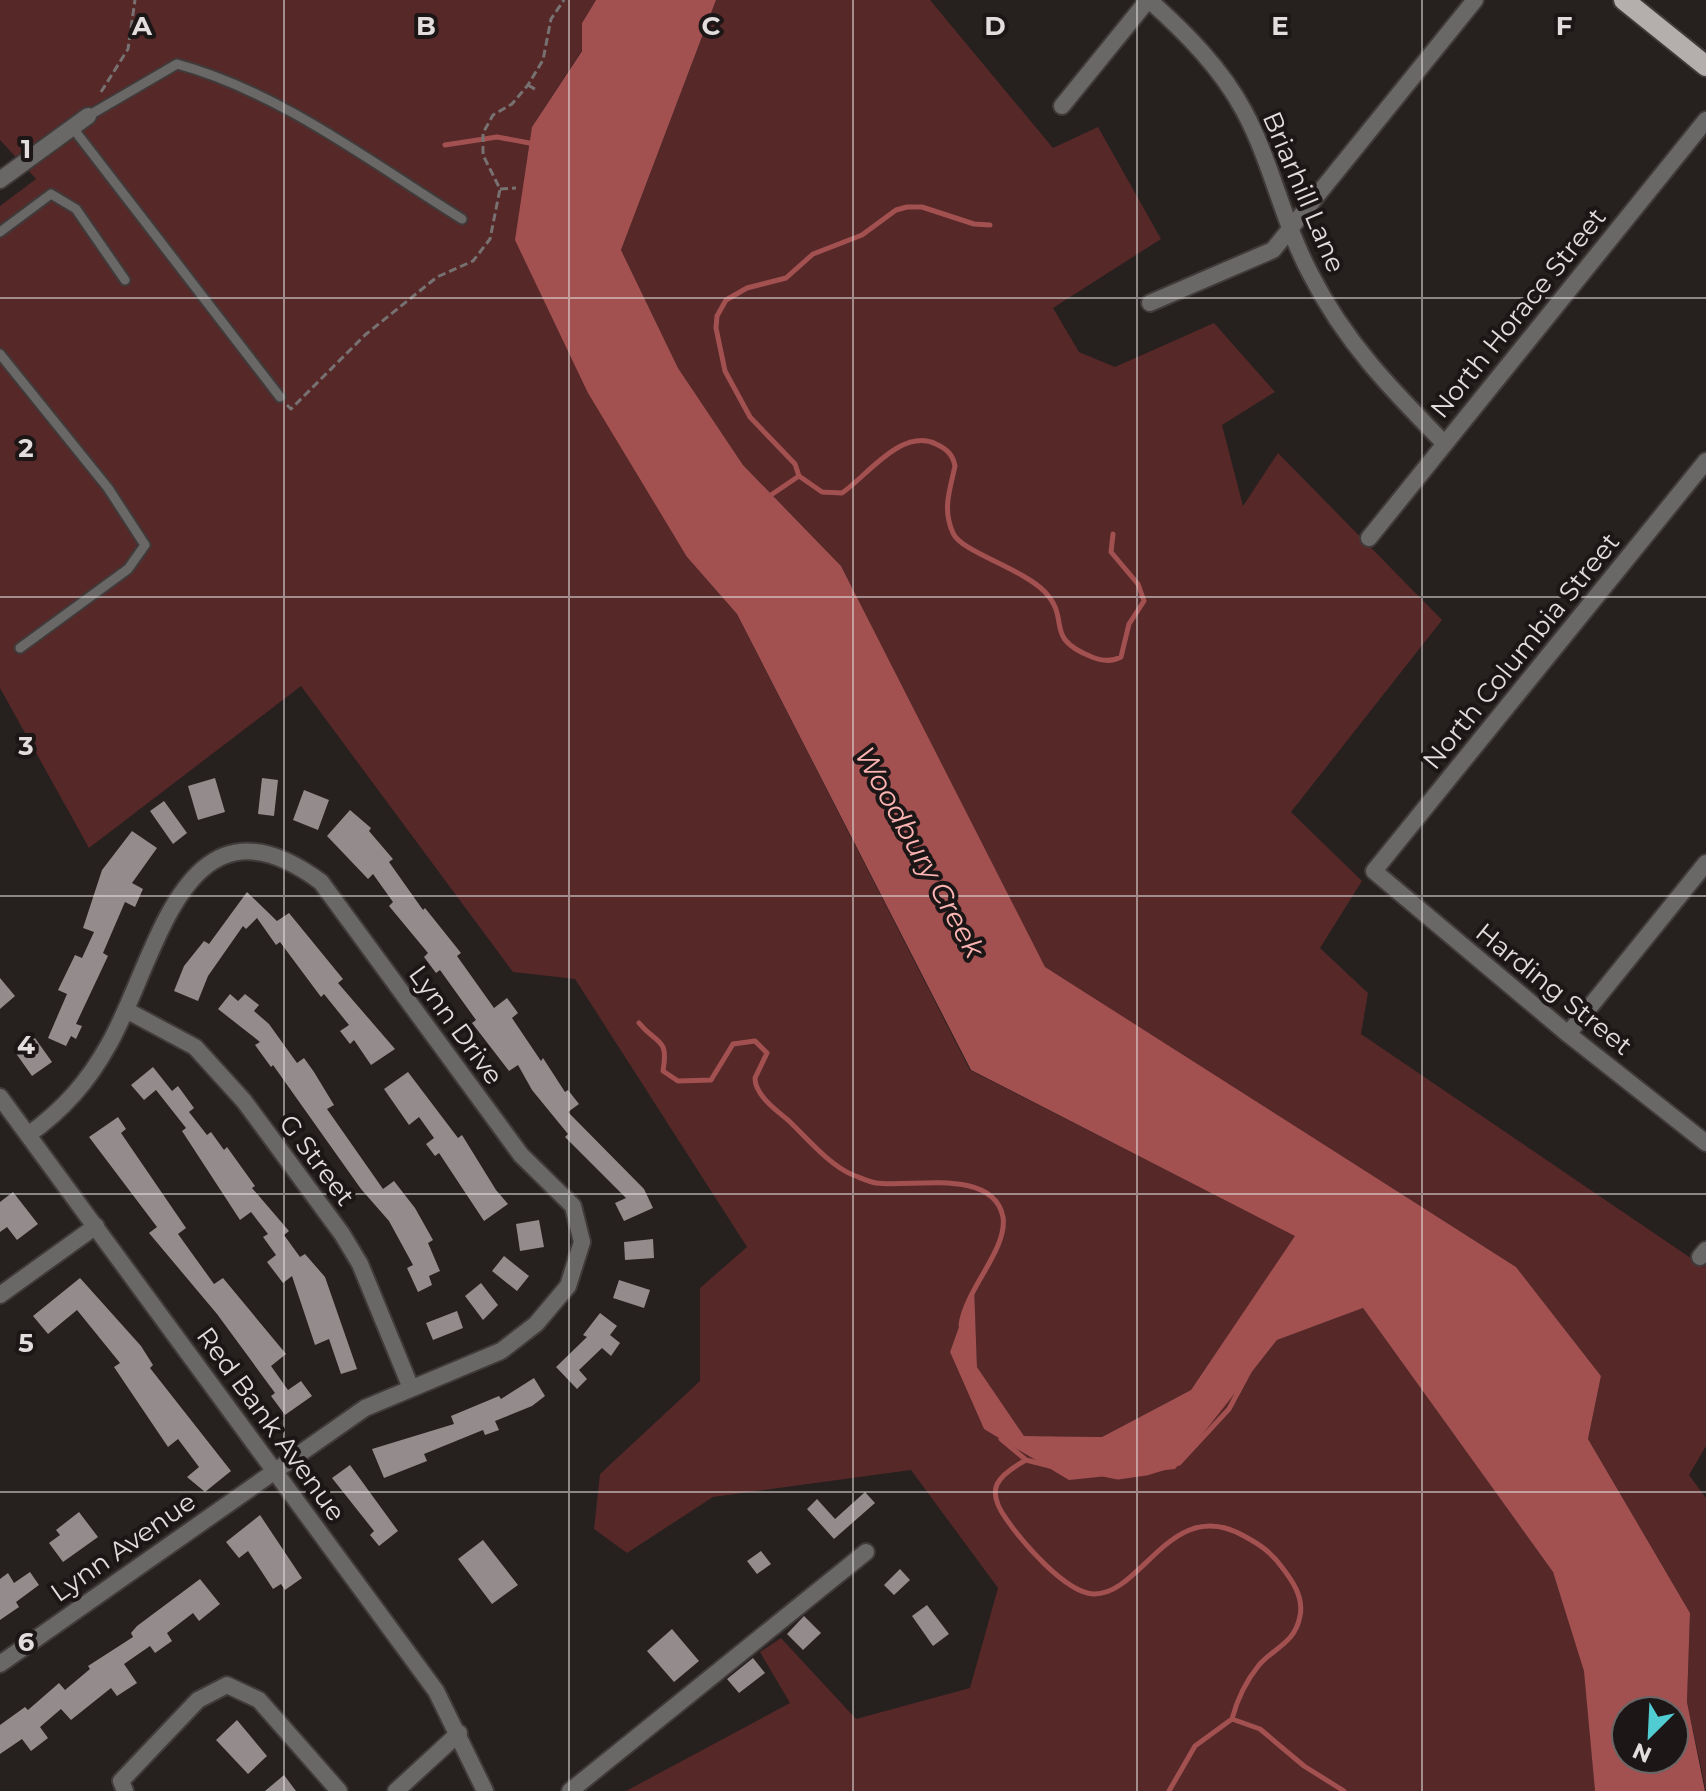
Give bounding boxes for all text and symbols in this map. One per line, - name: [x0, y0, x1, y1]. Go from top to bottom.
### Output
- text: A: [131, 10, 153, 42]
- text: B: [416, 10, 436, 42]
- text: C: [702, 10, 721, 42]
- text: D: [984, 10, 1006, 42]
- text: E: [1271, 10, 1289, 42]
- text: F: [1556, 10, 1572, 42]
- street label: Briarhill Lane: [1256, 107, 1352, 277]
- text: 1: [21, 133, 31, 165]
- street label: North Horace Street: [1423, 202, 1613, 424]
- text: 2: [18, 432, 34, 464]
- street label: North Columbia Street: [1416, 526, 1626, 776]
- text: 3: [17, 730, 34, 762]
- water label: Woodbury Creek: [848, 741, 993, 965]
- street label: Harding Street: [1469, 916, 1639, 1062]
- street label: Lynn Drive: [402, 959, 510, 1091]
- text: 4: [17, 1029, 35, 1061]
- street label: G Street: [272, 1108, 362, 1212]
- street label: Red Bank Avenue: [190, 1321, 352, 1527]
- text: 5: [18, 1327, 34, 1359]
- street label: Lynn Avenue: [44, 1485, 202, 1609]
- text: 6: [18, 1626, 35, 1658]
- north arrow: [1610, 1695, 1690, 1775]
- text: N: [1628, 1737, 1656, 1769]

